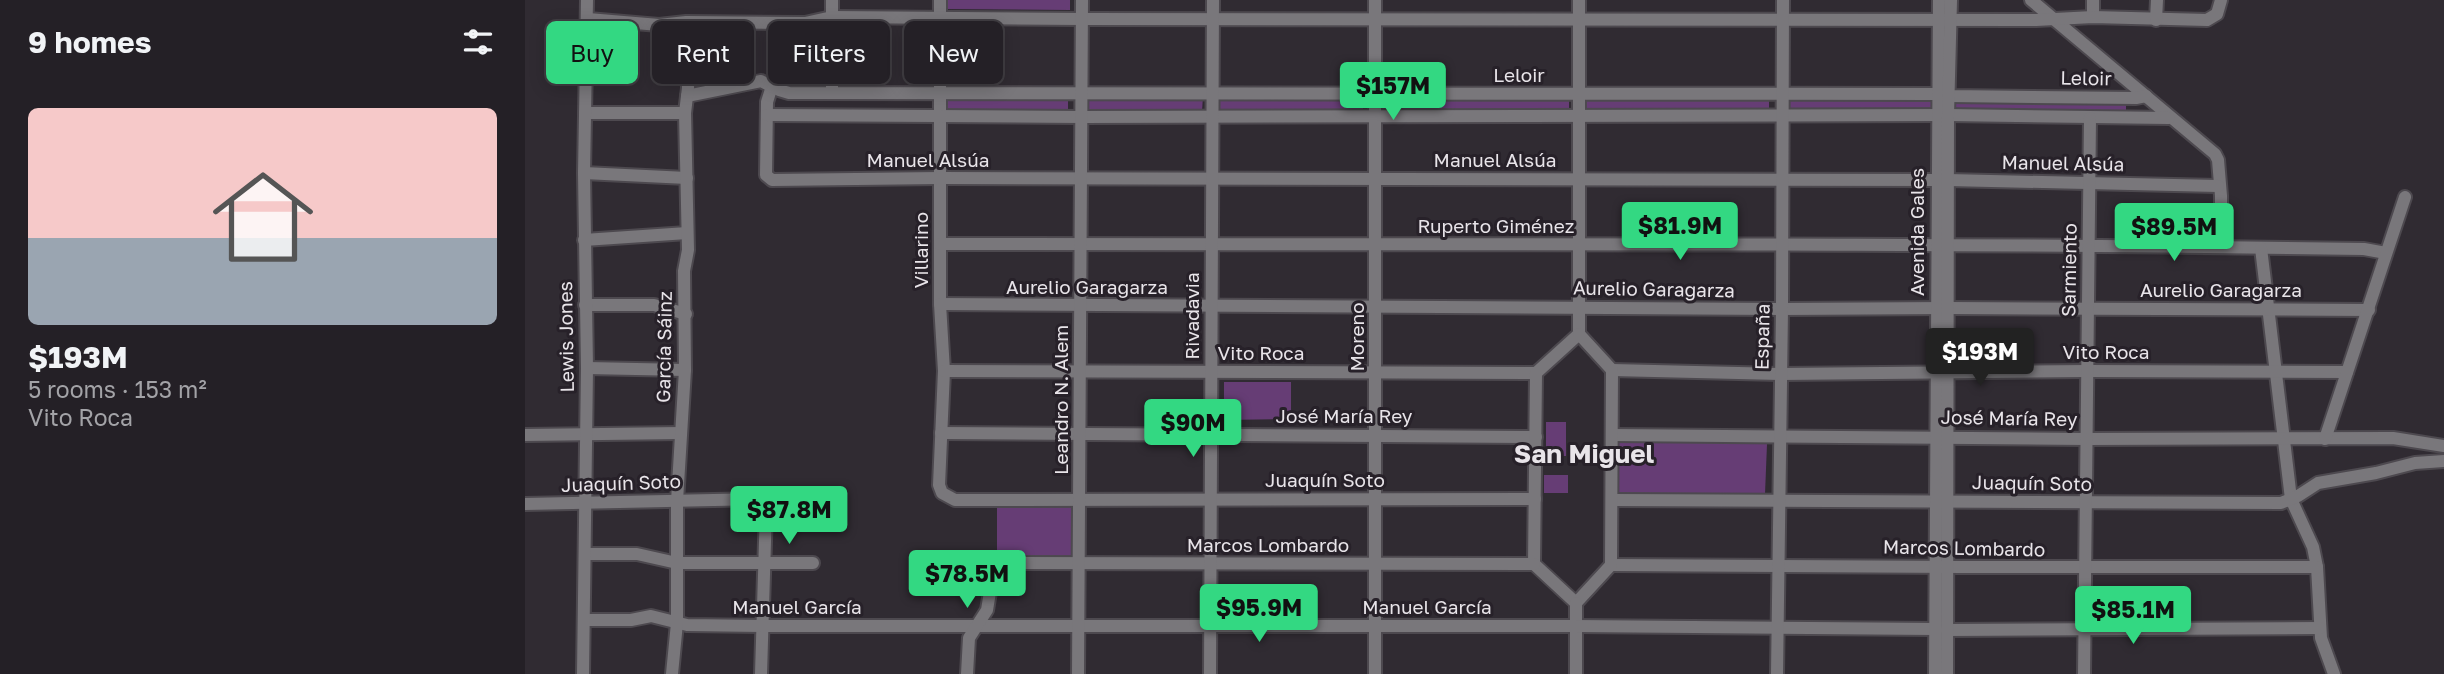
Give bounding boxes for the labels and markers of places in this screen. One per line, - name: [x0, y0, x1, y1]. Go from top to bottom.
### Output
- pin: $157M: [1344, 62, 1442, 122]
- pin: $81.9M: [1623, 202, 1737, 262]
- pin: $89.5M: [2117, 204, 2231, 263]
- pin: $193M: [1931, 328, 2029, 388]
- pin: $90M: [1152, 400, 1234, 459]
- pin: $87.8M: [732, 486, 846, 546]
- pin: $78.5M: [910, 550, 1024, 610]
- pin: $95.9M: [1202, 584, 1316, 644]
- pin: $85.1M: [2076, 586, 2190, 646]

